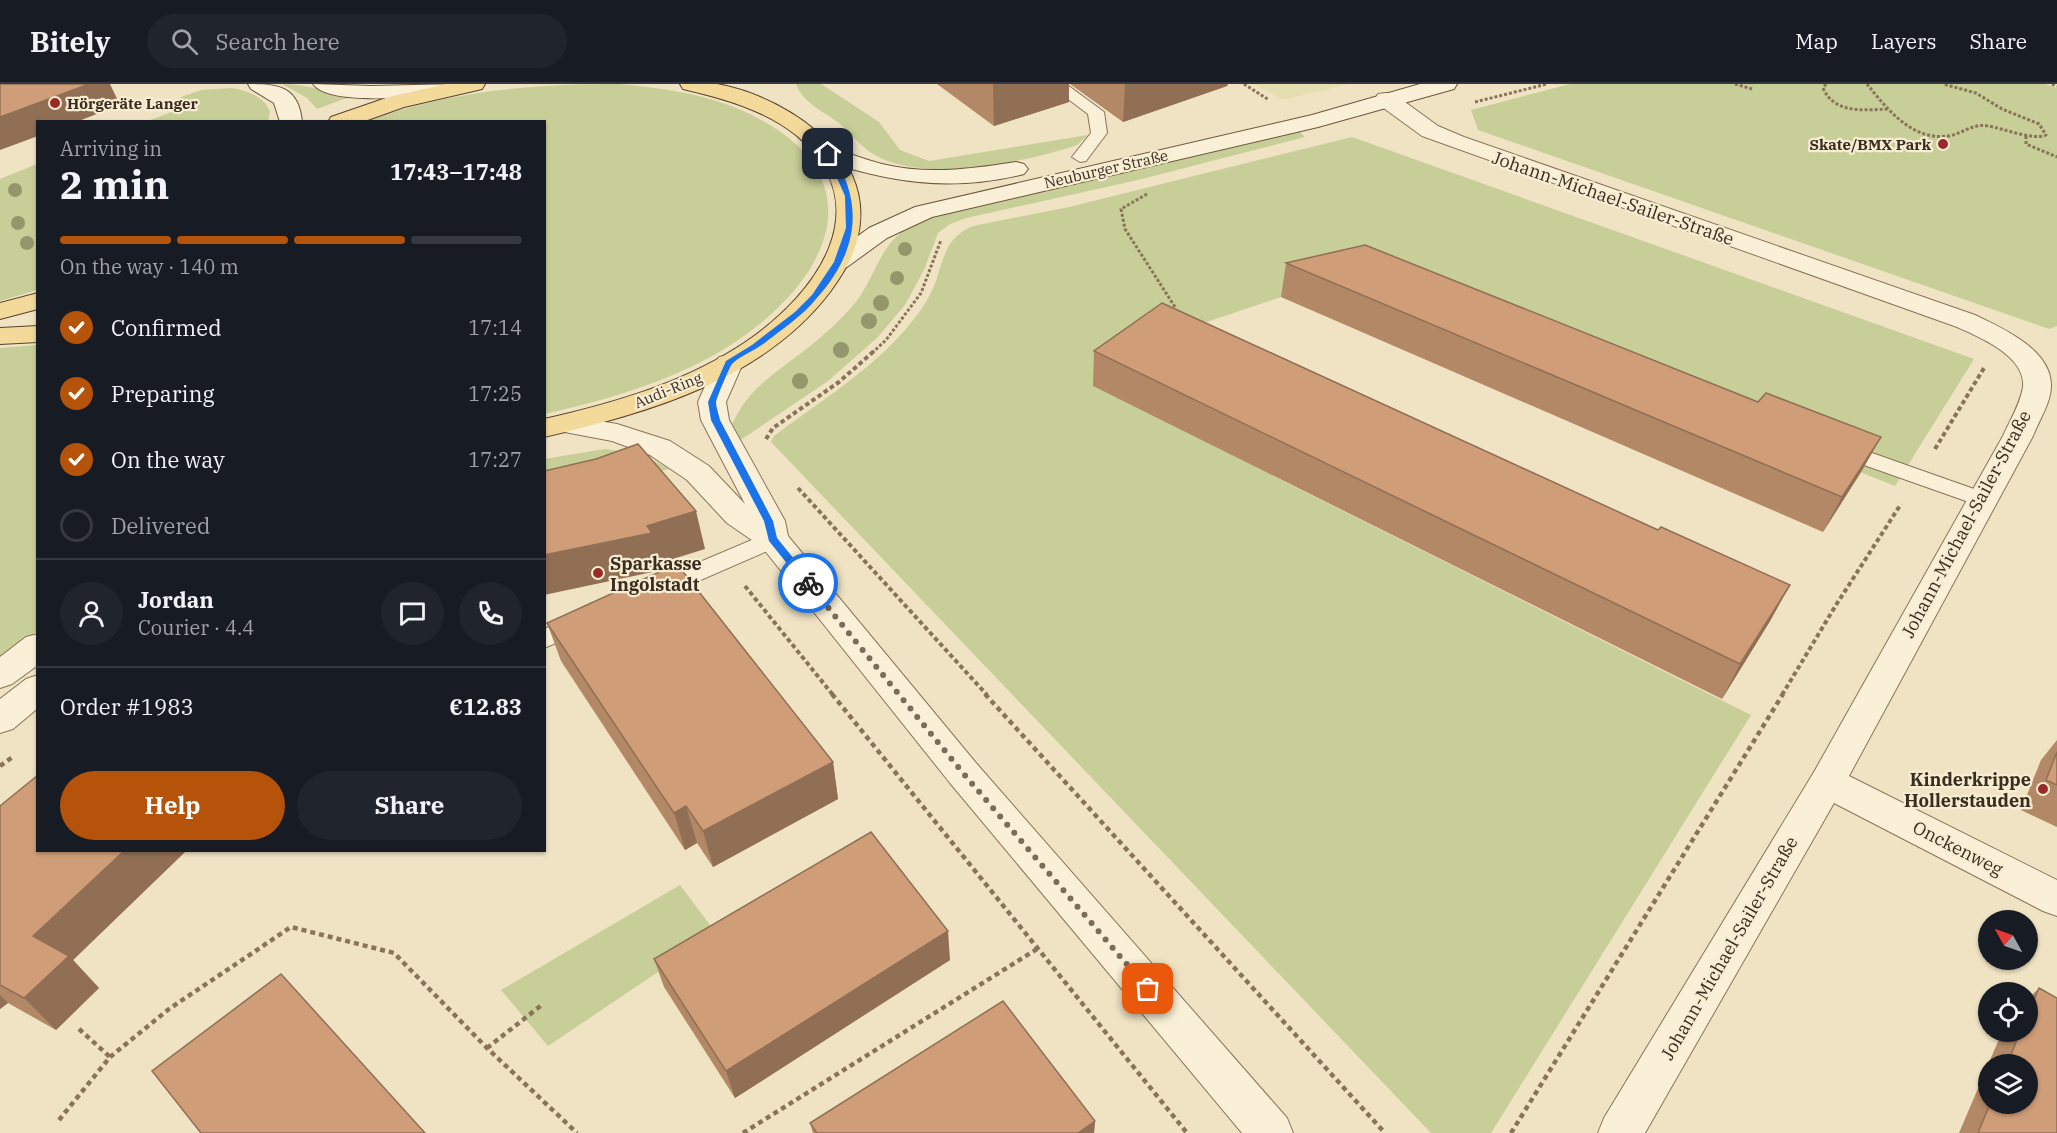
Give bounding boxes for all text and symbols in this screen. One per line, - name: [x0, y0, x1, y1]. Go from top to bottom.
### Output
- search box: [147, 14, 567, 68]
- text: Bitely: [30, 23, 111, 60]
- icon: search: [168, 25, 201, 58]
- text: Search here: [216, 27, 339, 56]
- text: Map: [1795, 27, 1838, 55]
- text: Layers: [1871, 27, 1937, 55]
- text: Share: [1970, 27, 2027, 55]
- place label: Hörgeräte Langer: [67, 94, 199, 113]
- marker: Hörgeräte Langer: [48, 96, 62, 110]
- pin: [802, 128, 853, 179]
- text: Arriving in: [60, 135, 162, 162]
- place label: Skate/BMX Park: [1809, 135, 1932, 154]
- icon: home: [811, 137, 844, 170]
- marker: Skate/BMX Park: [1936, 137, 1950, 151]
- street label: Neuburger Straße: [1042, 145, 1170, 193]
- street label: Johann-Michael-Sailer-Straße: [1489, 146, 1737, 250]
- text: 17:43–17:48: [390, 157, 522, 186]
- text: 2 min: [60, 159, 169, 210]
- text: On the way · 140 m: [60, 253, 239, 280]
- icon: check: [60, 311, 93, 344]
- text: Confirmed: [111, 313, 222, 342]
- text: 17:14: [468, 314, 522, 341]
- street label: Audi-Ring: [631, 368, 705, 412]
- icon: check: [60, 377, 93, 410]
- text: Preparing: [111, 379, 215, 408]
- text: 17:25: [468, 380, 522, 407]
- street label: Johann-Michael-Sailer-Straße: [1896, 406, 2036, 642]
- icon: check: [60, 443, 93, 476]
- text: On the way: [111, 445, 225, 474]
- text: 17:27: [468, 446, 522, 473]
- text: Delivered: [111, 511, 210, 540]
- place label: Sparkasse Ingolstadt: [610, 552, 702, 596]
- courier: [778, 553, 838, 613]
- marker: Sparkasse Ingolstadt: [591, 566, 605, 580]
- icon: bike: [792, 567, 825, 600]
- button: person: [60, 582, 123, 645]
- button: chat: [381, 582, 444, 645]
- button: phone: [459, 582, 522, 645]
- text: Jordan: [138, 585, 214, 614]
- text: Courier · 4.4: [138, 614, 254, 641]
- text: Order #1983: [60, 692, 194, 721]
- text: €12.83: [449, 692, 522, 721]
- place label: Kinderkrippe Hollerstauden: [1904, 768, 2031, 812]
- button: Help: [60, 771, 285, 840]
- button: Share: [297, 771, 522, 840]
- marker: Kinderkrippe Hollerstauden: [2036, 782, 2050, 796]
- street label: Onckenweg: [1909, 815, 2007, 881]
- street label: Johann-Michael-Sailer-Straße: [1655, 832, 1803, 1064]
- north arrow: [1978, 910, 2038, 970]
- map controls: [1978, 910, 2038, 1114]
- pin: [1122, 963, 1173, 1014]
- icon: bag: [1131, 972, 1164, 1005]
- button: locate: [1978, 982, 2038, 1042]
- button: layers: [1978, 1054, 2038, 1114]

